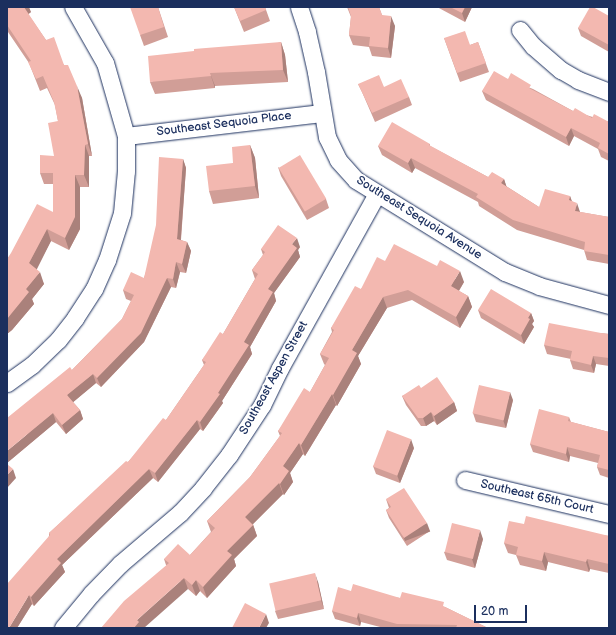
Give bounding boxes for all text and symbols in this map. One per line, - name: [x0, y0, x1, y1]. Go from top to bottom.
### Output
- street label: Southeast Sequoia Place: [156, 109, 292, 139]
- street label: Southeast Sequoia Avenue: [353, 173, 485, 263]
- street label: Southeast Aspen Street: [237, 319, 311, 437]
- street label: Southeast 65th Court: [479, 477, 595, 517]
- scale bar: [476, 597, 529, 623]
- text: 20 m: [481, 604, 508, 619]

